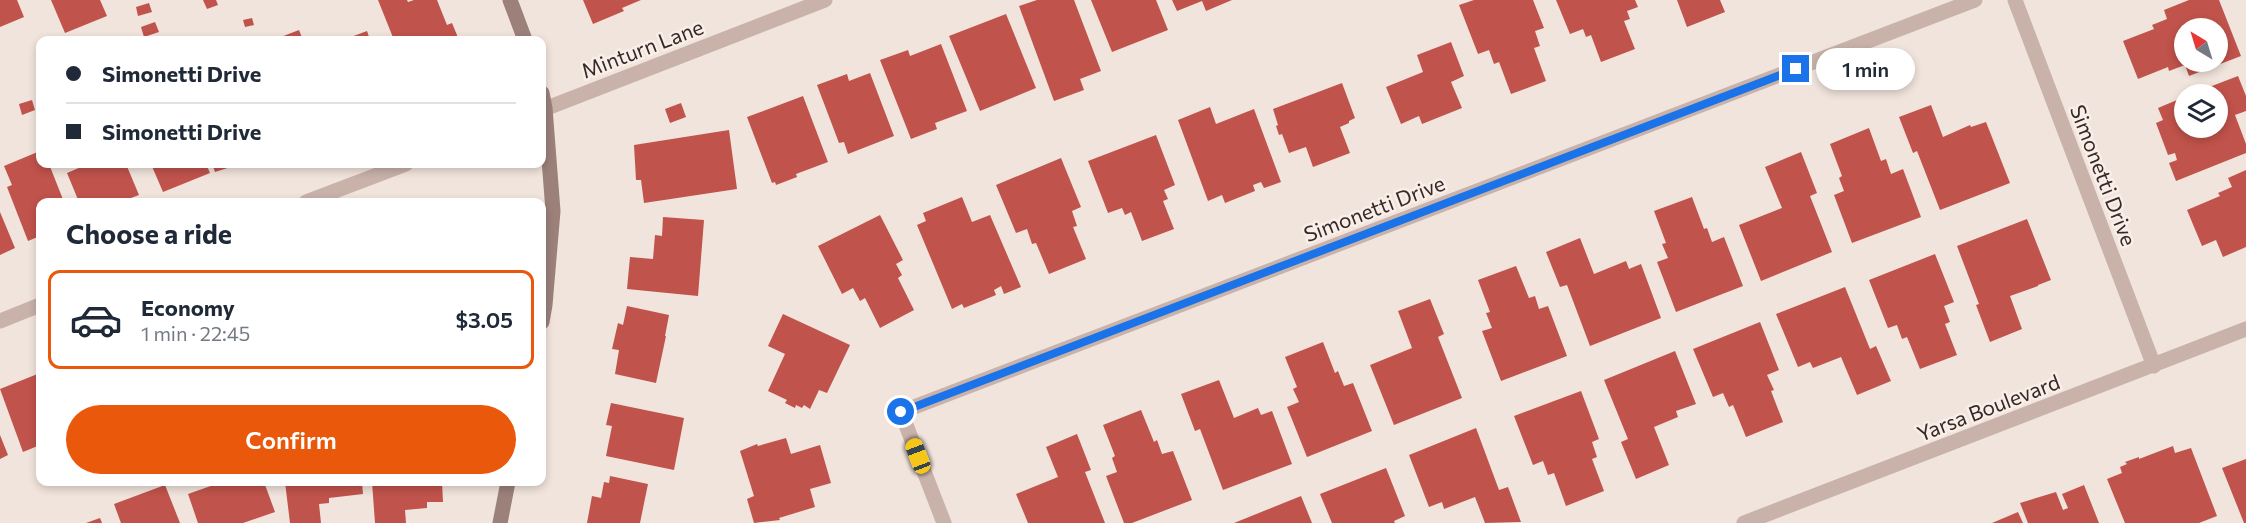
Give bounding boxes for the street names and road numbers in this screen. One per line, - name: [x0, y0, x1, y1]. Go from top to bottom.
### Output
- street label: Minturn Lane: [578, 13, 706, 83]
- street label: Simonetti Drive: [2066, 101, 2142, 249]
- street label: Simonetti Drive: [1300, 170, 1448, 246]
- street label: Yarsa Boulevard: [1913, 368, 2063, 446]

